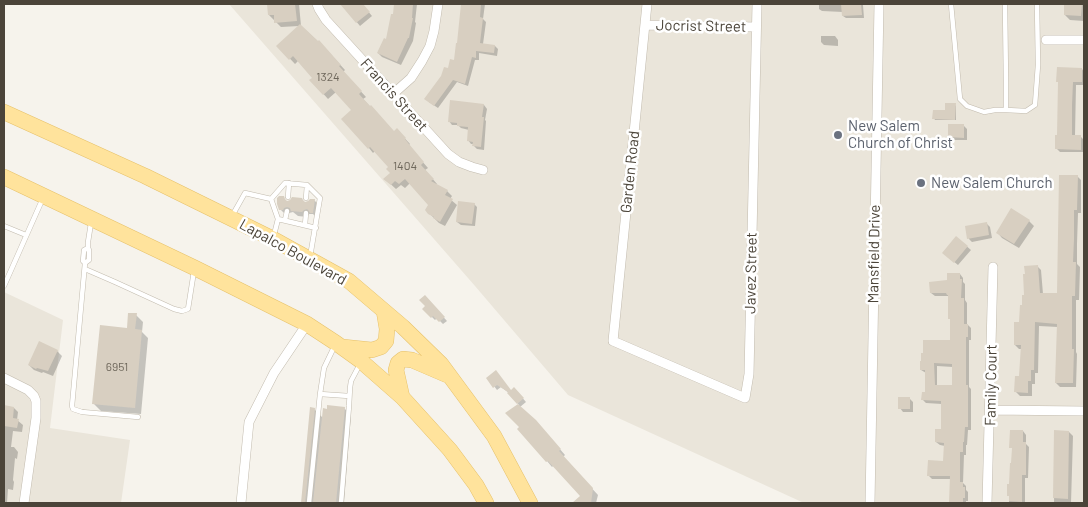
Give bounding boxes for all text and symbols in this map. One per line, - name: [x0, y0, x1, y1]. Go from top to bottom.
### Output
- street label: Jocrist Street: [656, 16, 746, 36]
- street label: Francis Street: [356, 55, 432, 135]
- house number: 1324: [316, 70, 340, 84]
- place label: New Salem Church of Christ: [848, 117, 953, 152]
- marker: New Salem Church of Christ: [832, 129, 844, 141]
- street label: Garden Road: [617, 130, 643, 214]
- house number: 1404: [393, 159, 417, 173]
- place label: New Salem Church: [931, 174, 1052, 192]
- marker: New Salem Church: [915, 177, 927, 189]
- street label: Mansfield Drive: [864, 204, 884, 304]
- street label: Lapalco Boulevard: [236, 215, 350, 289]
- street label: Javez Street: [741, 232, 761, 314]
- street label: Family Court: [981, 344, 1001, 426]
- house number: 6951: [106, 360, 128, 374]

